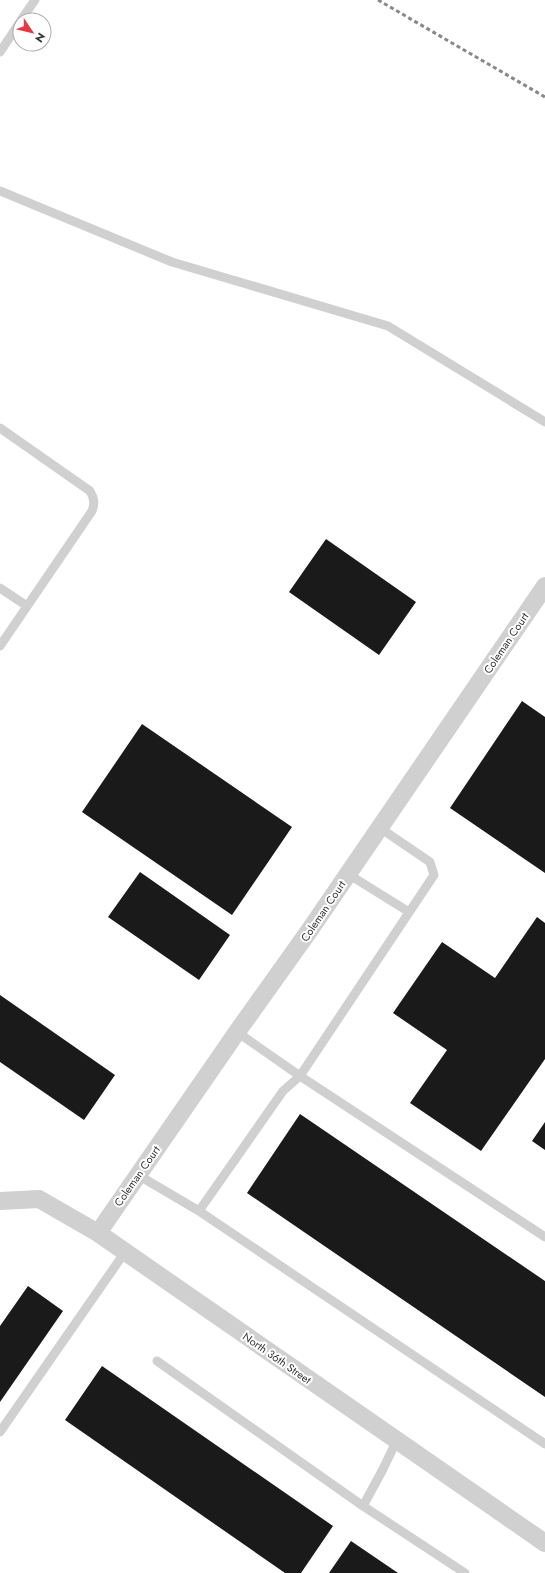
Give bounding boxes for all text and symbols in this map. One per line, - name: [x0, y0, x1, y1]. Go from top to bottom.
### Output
- north arrow: [12, 12, 52, 52]
- text: N: [31, 30, 49, 46]
- street label: Coleman Court: [480, 609, 533, 677]
- street label: Coleman Court: [297, 877, 350, 945]
- street label: Coleman Court: [110, 1142, 164, 1209]
- street label: North 36th Street: [240, 1328, 315, 1388]

